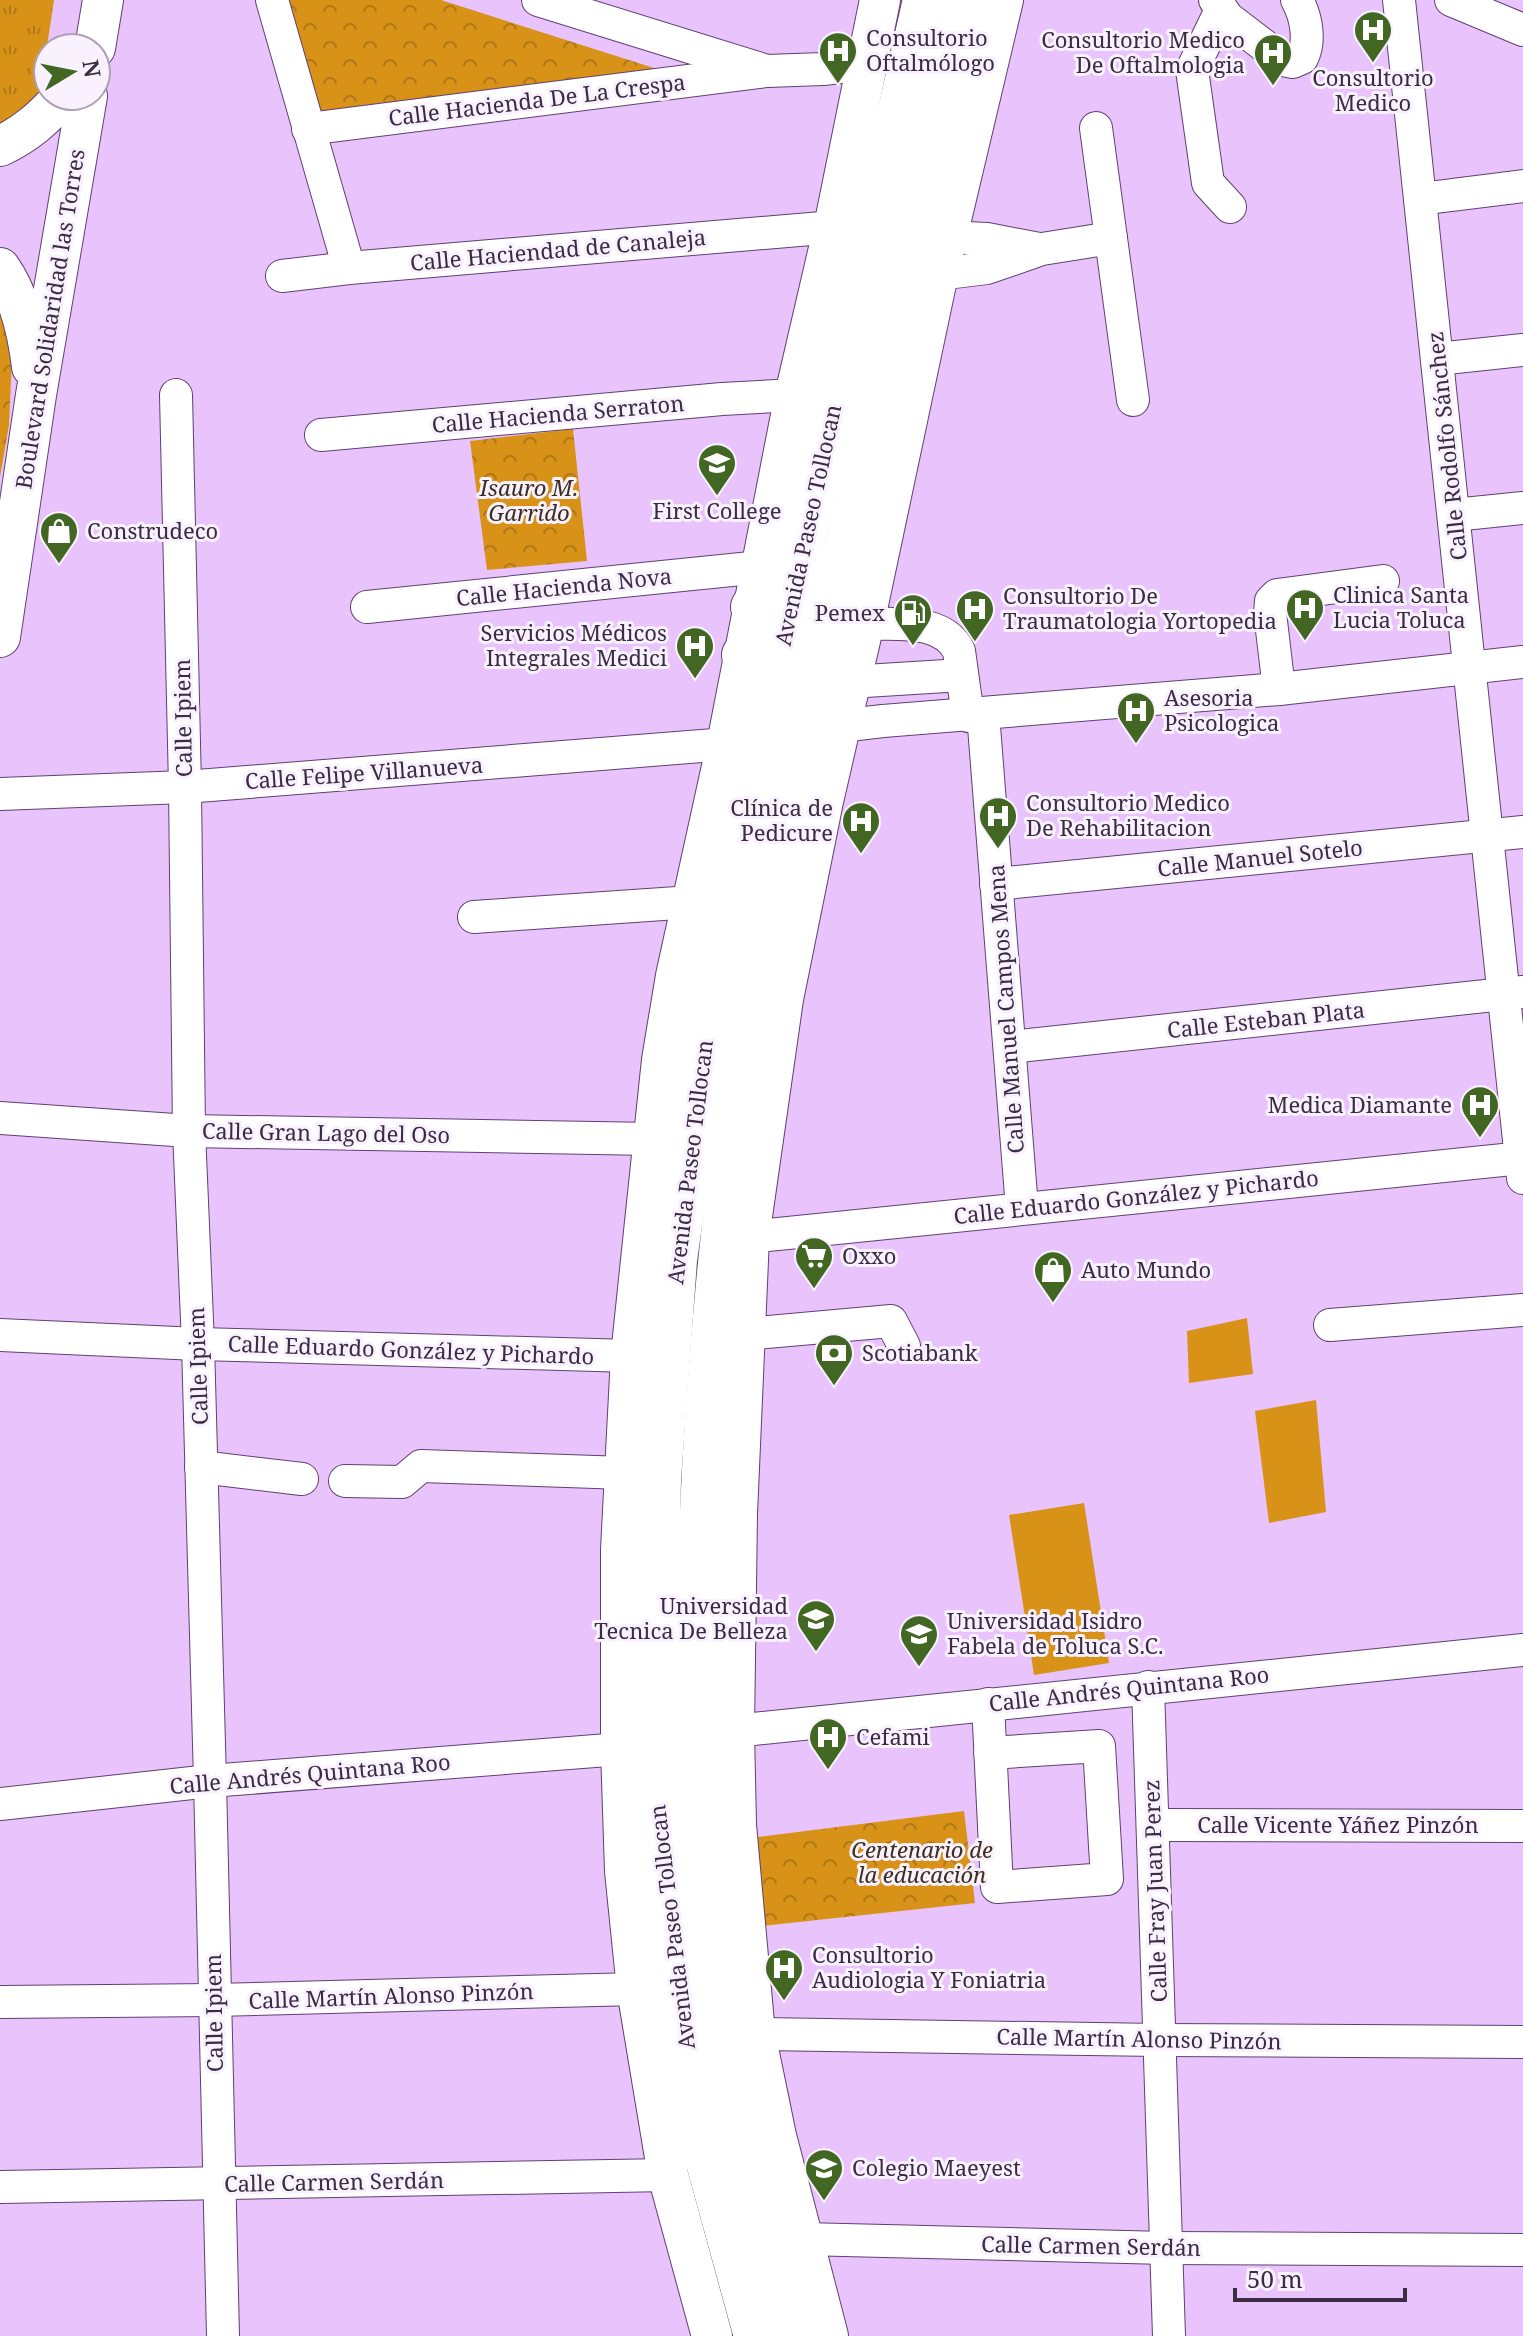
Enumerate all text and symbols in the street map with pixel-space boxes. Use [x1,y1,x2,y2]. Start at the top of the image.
hospital icon: Consultorio Medico [1352,9,1394,64]
place label: Consultorio Oftalmólogo [866,22,995,77]
place label: Consultorio Medico De Oftalmologia [1041,24,1245,79]
hospital icon: Consultorio Oftalmólogo [817,30,859,85]
north arrow [32,32,112,112]
hospital icon: Consultorio Medico De Oftalmologia [1252,32,1294,87]
text: N [76,57,109,79]
place label: Consultorio Medico [1312,62,1434,117]
street label: Calle Hacienda De La Crespa [387,66,687,132]
street label: Boulevard Solidaridad las Torres [7,147,91,491]
street label: Calle Haciendad de Canaleja [409,221,707,277]
street label: Calle Rodolfo Sánchez [1419,330,1473,562]
street label: Calle Hacienda Serraton [430,387,685,439]
street label: Avenida Paseo Tollocan [767,401,847,648]
school or university icon: First College [696,442,738,497]
park label: Isauro M. Garrido [479,472,578,527]
place label: First College [653,495,782,525]
shop icon: Construdeco [38,510,80,565]
place label: Construdeco [87,515,218,545]
street label: Calle Hacienda Nova [454,560,673,612]
place label: Clinica Santa Lucia Toluca [1333,579,1469,634]
place label: Consultorio De Traumatologia Yortopedia [1003,580,1277,635]
hospital icon: Clinica Santa Lucia Toluca [1284,587,1326,642]
hospital icon: Consultorio De Traumatologia Yortopedia [954,588,996,643]
fuel station icon: Pemex [892,592,934,647]
place label: Pemex [815,597,885,627]
place label: Servicios Médicos Integrales Medici [481,617,667,672]
hospital icon: Servicios Médicos Integrales Medici [674,625,716,680]
street label: Calle Ipiem [166,658,198,777]
place label: Asesoria Psicologica [1164,682,1279,737]
hospital icon: Asesoria Psicologica [1115,690,1157,745]
street label: Calle Felipe Villanueva [244,749,484,795]
place label: Consultorio Medico De Rehabilitacion [1026,787,1230,842]
place label: Clínica de Pedicure [730,792,833,847]
hospital icon: Consultorio Medico De Rehabilitacion [977,795,1019,850]
hospital icon: Clínica de Pedicure [840,800,882,855]
street label: Calle Manuel Sotelo [1156,831,1364,883]
street label: Calle Manuel Campos Mena [980,863,1030,1155]
street label: Calle Esteban Plata [1166,994,1366,1044]
street label: Avenida Paseo Tollocan [659,1038,719,1286]
hospital icon: Medica Diamante [1459,1084,1501,1139]
place label: Medica Diamante [1268,1089,1452,1119]
street label: Calle Gran Lago del Oso [202,1115,450,1149]
street label: Calle Eduardo González y Pichardo [952,1162,1320,1230]
supermarket icon: Oxxo [793,1235,835,1290]
place label: Oxxo [842,1240,896,1270]
shop icon: Auto Mundo [1032,1249,1074,1304]
place label: Auto Mundo [1081,1254,1211,1284]
street label: Calle Ipiem [180,1306,214,1426]
street label: Calle Eduardo González y Pichardo [227,1328,595,1370]
bank icon: Scotiabank [813,1332,855,1387]
place label: Scotiabank [862,1337,978,1367]
place label: Universidad Tecnica De Belleza [594,1590,788,1645]
school or university icon: Universidad Tecnica De Belleza [795,1598,837,1653]
place label: Universidad Isidro Fabela de Toluca S.C. [947,1605,1164,1660]
school or university icon: Universidad Isidro Fabela de Toluca S.C. [898,1613,940,1668]
street label: Calle Andrés Quintana Roo [987,1658,1271,1718]
hospital icon: Cefami [807,1716,849,1771]
place label: Cefami [856,1721,930,1751]
street label: Calle Andrés Quintana Roo [168,1746,452,1800]
street label: Calle Fray Juan Perez [1135,1779,1173,2003]
street label: Avenida Paseo Tollocan [641,1803,701,2051]
street label: Calle Vicente Yáñez Pinzón [1197,1809,1479,1839]
park label: Centenario de la educación [851,1834,993,1889]
place label: Consultorio Audiologia Y Foniatria [812,1939,1046,1994]
hospital icon: Consultorio Audiologia Y Foniatria [763,1947,805,2002]
street label: Calle Ipiem [197,1953,229,2072]
street label: Calle Martín Alonso Pinzón [248,1975,534,2015]
street label: Calle Martín Alonso Pinzón [996,2021,1282,2055]
school or university icon: Colegio Maeyest [803,2147,845,2202]
place label: Colegio Maeyest [852,2152,1021,2182]
street label: Calle Carmen Serdán [224,2164,444,2198]
street label: Calle Carmen Serdán [981,2228,1201,2262]
scale bar [1235,2252,1405,2302]
text: 50 m [1247,2262,1303,2295]

